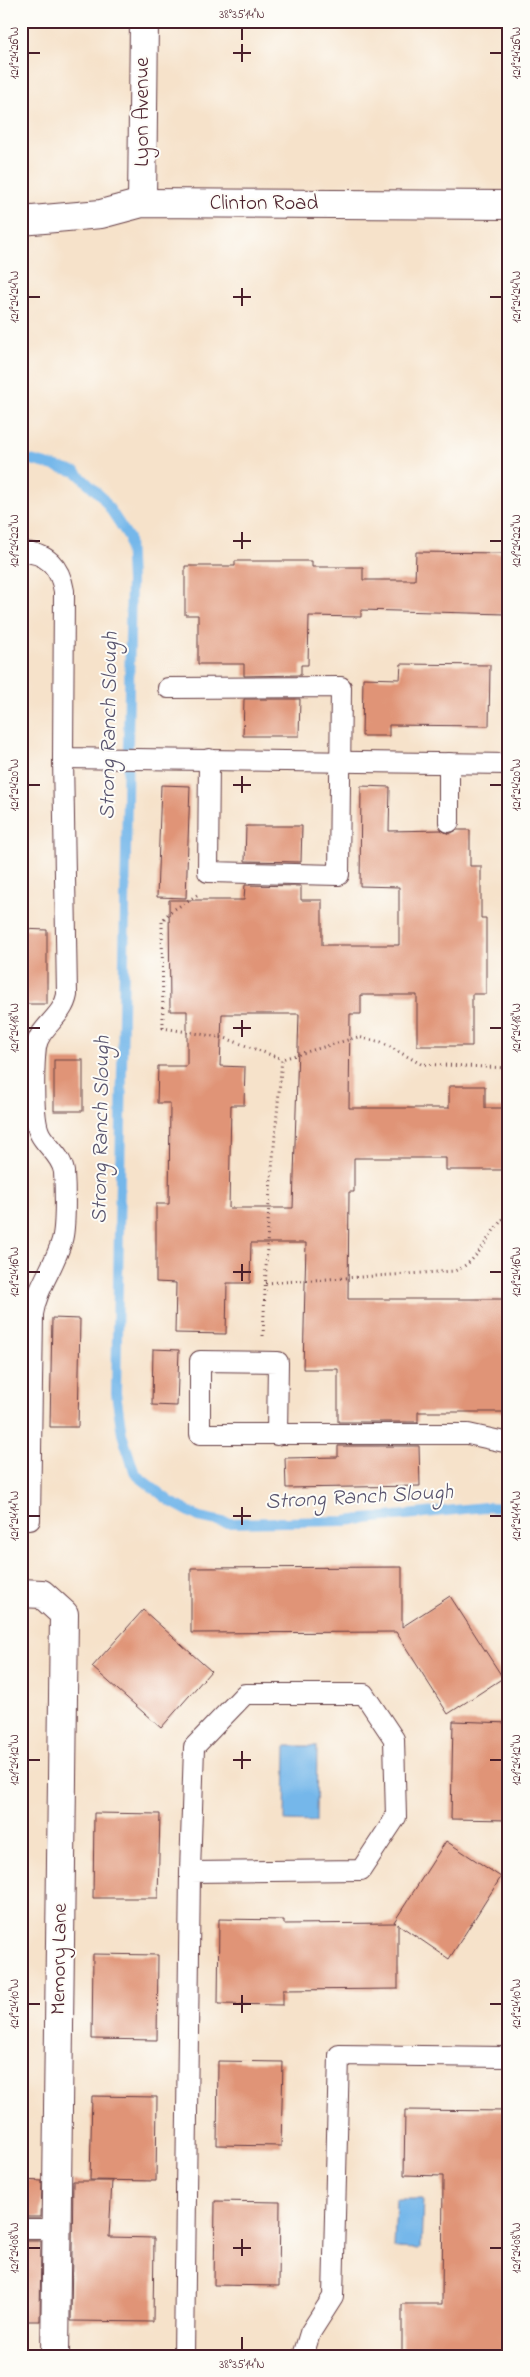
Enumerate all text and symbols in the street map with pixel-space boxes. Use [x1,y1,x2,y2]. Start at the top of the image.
text: 38°35'14"N [219,6,265,24]
text: 121°24'26"W [6,27,24,79]
text: 121°24'26"W [508,27,526,79]
street label: Lyon Avenue [128,57,160,167]
street label: Clinton Road [210,189,318,219]
text: 121°24'24"W [6,271,24,323]
text: 121°24'24"W [508,271,526,323]
text: 121°24'22"W [6,514,24,568]
text: 121°24'22"W [508,514,526,568]
water label: Strong Ranch Slough [92,631,128,820]
text: 121°24'20"W [6,759,24,811]
text: 121°24'20"W [508,759,526,811]
text: 121°24'18"W [6,1003,24,1053]
text: 121°24'18"W [508,1003,526,1053]
water label: Strong Ranch Slough [84,1035,120,1224]
text: 121°24'16"W [6,1247,24,1297]
text: 121°24'16"W [508,1247,526,1297]
water label: Strong Ranch Slough [264,1477,454,1519]
text: 121°24'14"W [6,1491,24,1541]
text: 121°24'14"W [508,1491,526,1541]
text: 121°24'12"W [6,1735,24,1785]
text: 121°24'12"W [508,1735,526,1785]
street label: Memory Lane [44,1902,78,2015]
text: 121°24'10"W [6,1979,24,2029]
text: 121°24'10"W [508,1979,526,2029]
text: 121°24'08"W [6,2223,24,2273]
text: 121°24'08"W [508,2223,526,2273]
text: 38°35'14"N [219,2356,265,2374]

